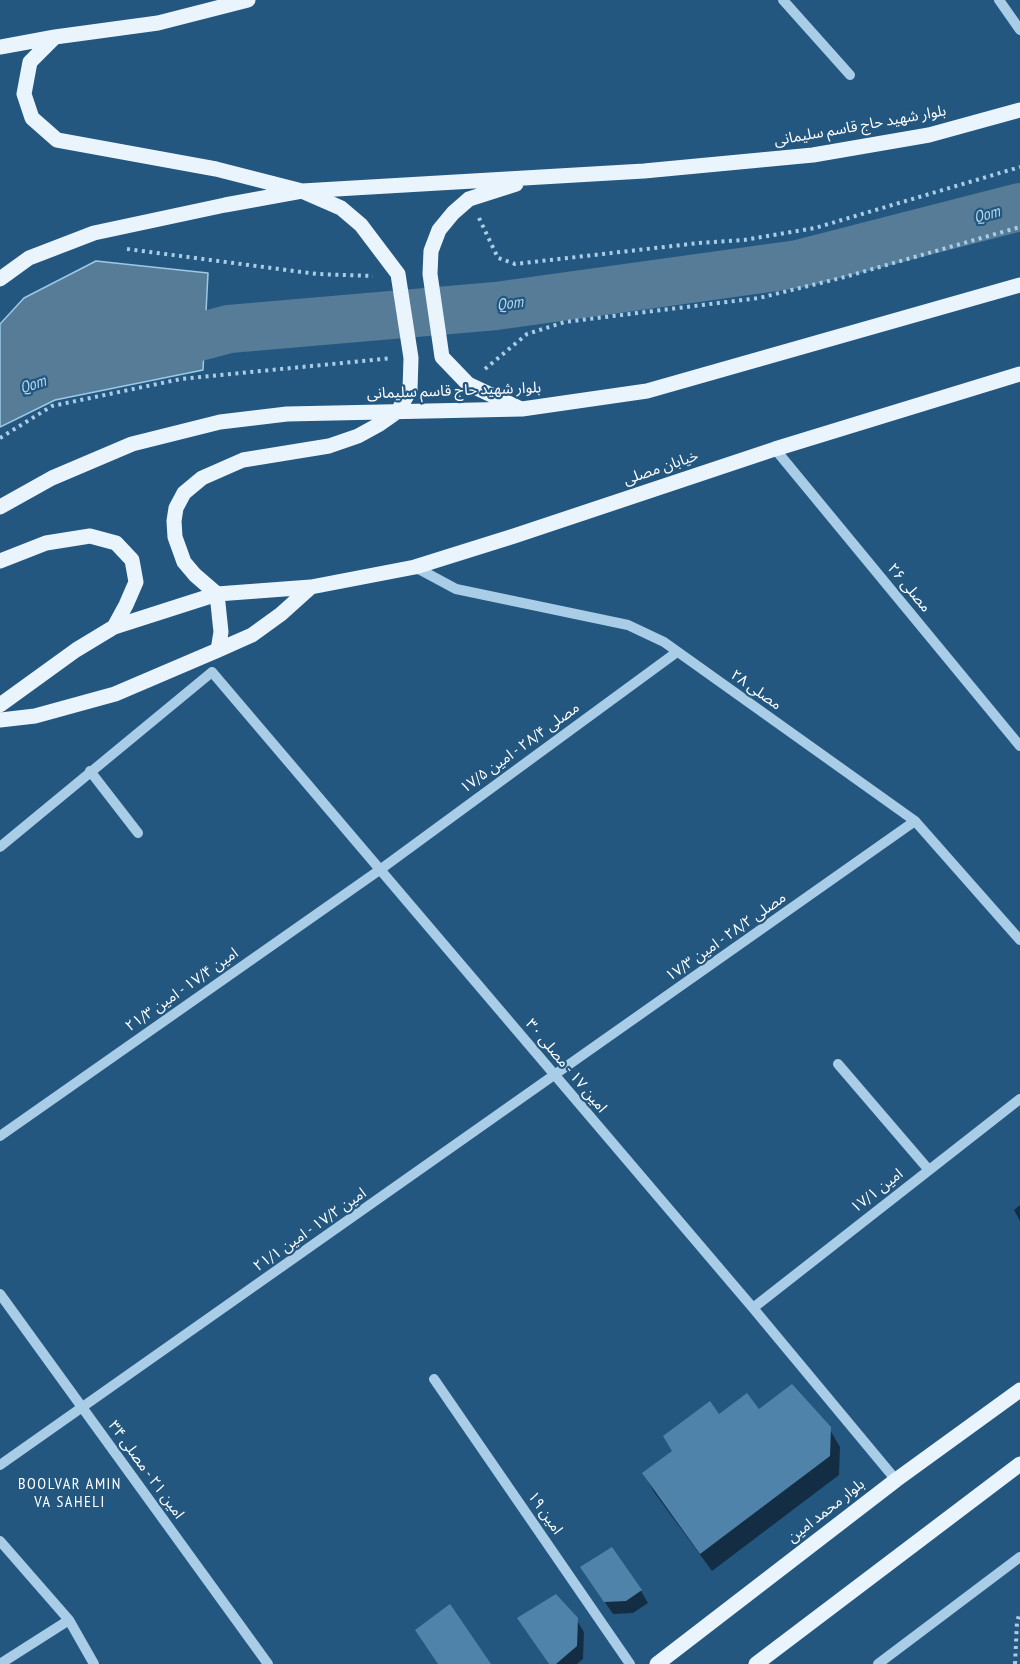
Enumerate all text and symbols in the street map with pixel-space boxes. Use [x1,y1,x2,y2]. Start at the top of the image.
street label: بلوار شهید حاج قاسم سلیمانی [773,102,947,150]
water label: Qom [972,202,1002,228]
water label: Qom [496,293,524,315]
water label: Qom [18,372,48,398]
street label: بلوار شهید حاج قاسم سلیمانی [367,379,541,403]
street label: خیابان مصلی [621,447,701,489]
street label: مصلی ۲۶ [883,560,935,616]
street label: مصلی ۲۸ [727,666,785,714]
street label: مصلی ۲۸/۴ - امین ۱۷/۵ [457,699,583,797]
street label: مصلی ۲۸/۲ - امین ۱۷/۳ [662,889,790,985]
street label: امین ۱۷/۴ - امین ۲۱/۳ [122,944,242,1036]
street label: امین ۱۷ - مصلی ۳۰ [521,1015,611,1117]
street label: امین ۱۷/۱ [847,1165,907,1217]
street label: امین ۱۷/۲ - امین ۲۱/۱ [250,1184,370,1276]
street label: امین ۲۱ - مصلی ۳۴ [104,1417,188,1523]
district label: BOOLVAR AMIN VA SAHELI [18,1474,122,1512]
street label: بلوار محمد امین [784,1475,868,1547]
street label: امین ۱۹ [524,1488,566,1538]

